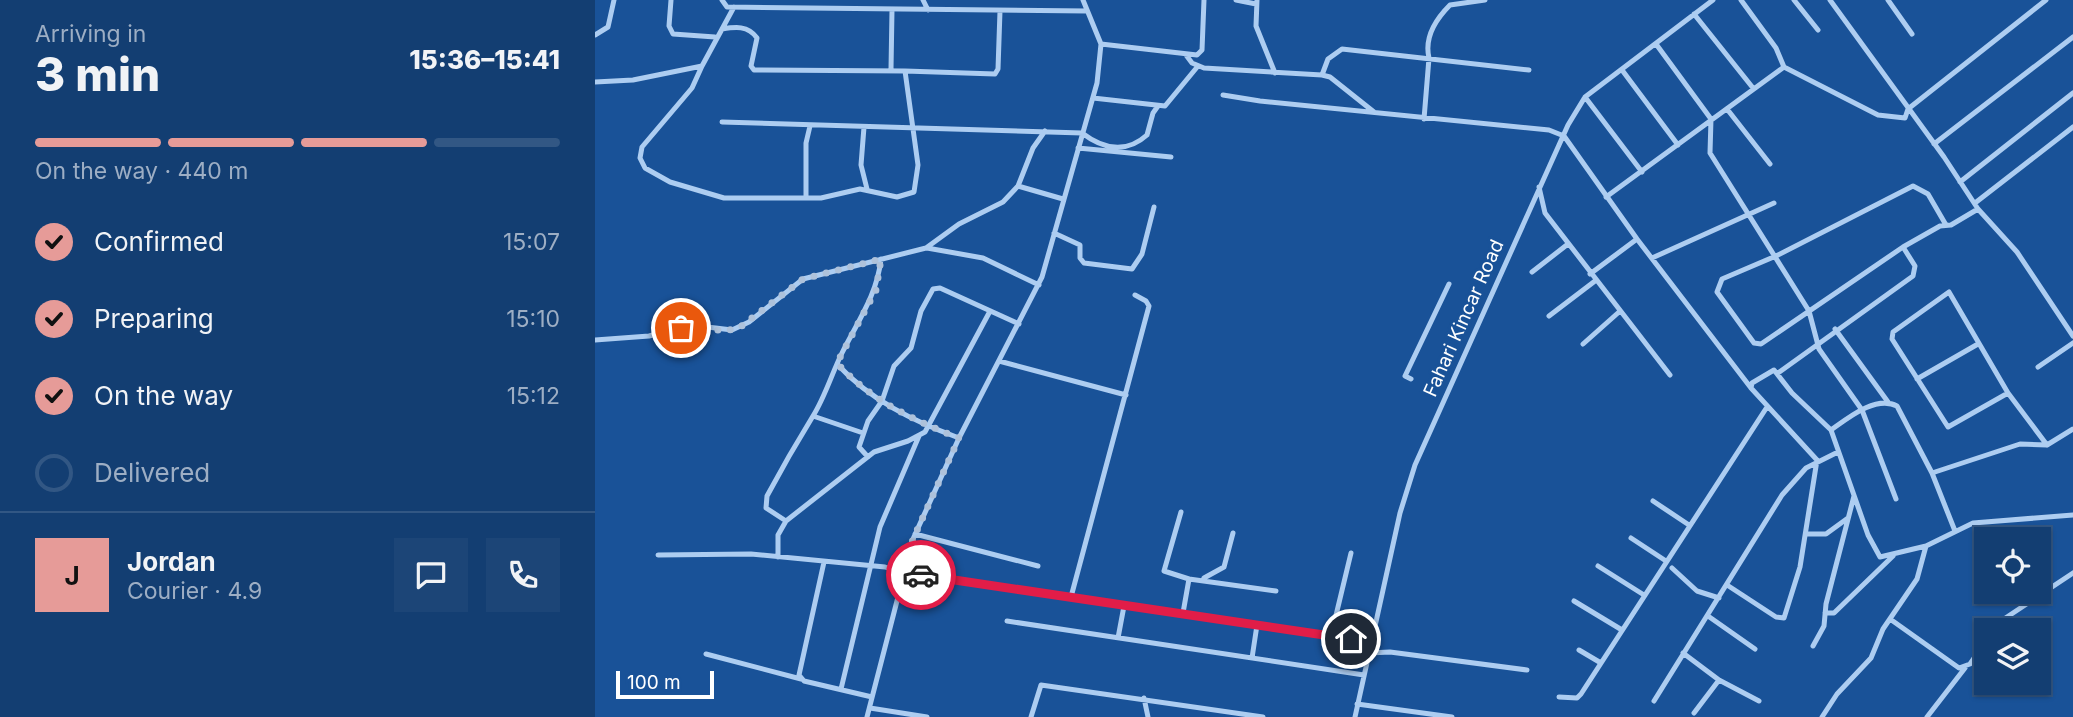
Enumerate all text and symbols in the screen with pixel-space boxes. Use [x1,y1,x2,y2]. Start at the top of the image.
text: Arriving in [35,20,146,48]
text: 15:36–15:41 [409,44,560,75]
text: 3 min [35,46,160,102]
text: On the way · 440 m [35,157,248,185]
icon: check [35,223,73,261]
text: Confirmed [94,226,224,257]
text: 15:07 [503,228,560,256]
street label: Fahari Kincar Road [1418,236,1508,400]
pin [651,298,711,358]
icon: check [35,300,73,338]
text: Preparing [94,303,214,334]
text: 15:10 [506,305,560,333]
icon: bag [662,309,700,347]
icon: check [35,377,73,415]
text: On the way [94,380,233,411]
text: 15:12 [507,382,560,410]
text: Delivered [94,457,210,488]
map controls [1974,527,2051,695]
button: locate [1974,527,2051,604]
button: chat [394,538,468,612]
button: phone [486,538,560,612]
courier [886,540,956,610]
text: Jordan [127,546,216,577]
icon: car [902,556,940,594]
text: J [64,560,80,591]
text: Courier · 4.9 [127,577,262,605]
pin [1321,609,1381,669]
button: layers [1974,618,2051,695]
icon: home [1332,620,1370,658]
scale bar [616,668,714,700]
text: 100 m [627,671,681,694]

